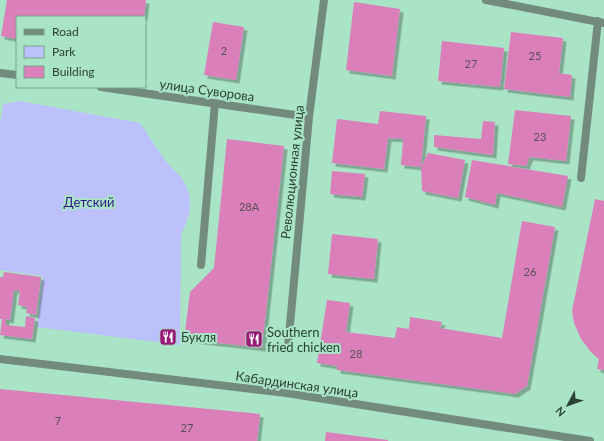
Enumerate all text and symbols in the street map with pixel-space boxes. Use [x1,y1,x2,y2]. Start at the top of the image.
legend [16,16,146,88]
text: Road [52,24,79,39]
text: Park [52,44,76,59]
house number: 2 [221,44,227,57]
house number: 25 [529,49,541,62]
house number: 27 [465,57,477,70]
text: Building [52,64,95,79]
street label: улица Суворова [159,75,255,105]
street label: Революционная улица [277,104,307,240]
house number: 23 [534,130,546,143]
park label: Детский [64,194,114,210]
house number: 28А [239,200,260,213]
house number: 26 [524,265,536,278]
place label: Southern fried chicken [267,324,340,355]
restaurant icon: Букля [158,327,178,347]
place label: Букля [181,329,216,345]
restaurant icon: Southern fried chicken [244,329,264,349]
house number: 28 [350,347,362,360]
street label: Кабардинская улица [235,367,359,401]
north arrow [548,385,588,425]
text: N [552,404,568,419]
house number: 7 [55,414,61,427]
house number: 27 [181,421,193,434]

